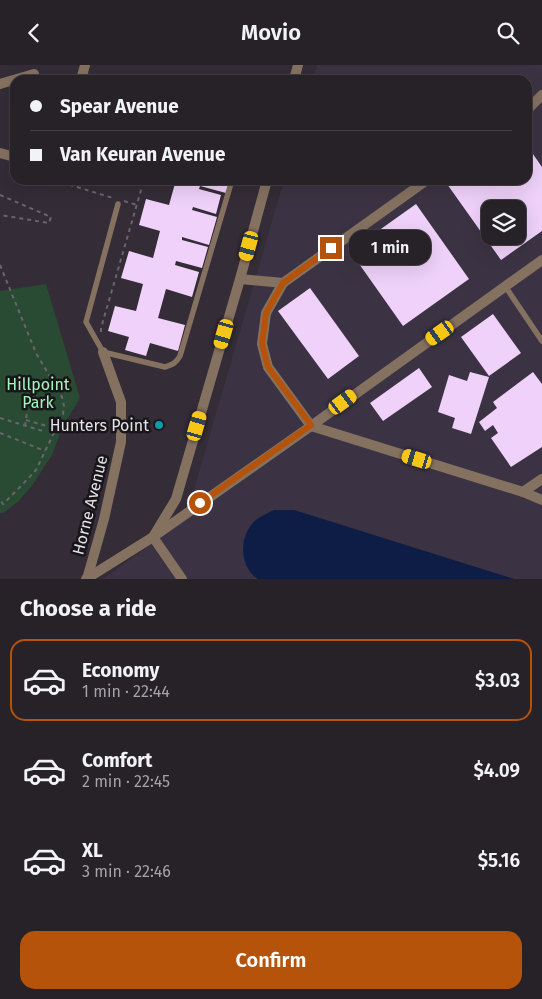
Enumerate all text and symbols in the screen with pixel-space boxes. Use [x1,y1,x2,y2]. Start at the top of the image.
icon: back [20,19,48,47]
text: Movio [241,19,301,46]
icon: search [494,19,522,47]
text: Spear Avenue [60,95,179,118]
text: Van Keuran Avenue [60,143,225,166]
map controls [481,200,526,245]
button: layers [481,200,526,245]
car [237,230,260,262]
callout: 1 min [348,231,431,265]
route end [320,237,342,259]
text: 1 min [371,238,409,257]
car [212,318,235,350]
car [423,318,456,348]
park label: Hillpoint Park [6,375,70,412]
car [326,387,359,417]
car [185,410,208,442]
place label: Hunters Point [50,416,149,435]
marker: Hunters Point [153,419,165,431]
car [400,447,433,471]
street label: Horne Avenue [68,453,112,557]
route start [189,492,211,514]
text: Choose a ride [20,595,156,622]
icon: car [22,658,67,703]
text: Economy [82,659,159,682]
text: $3.03 [475,669,520,692]
text: 1 min · 22:44 [82,682,170,701]
icon: car [22,748,67,793]
text: Comfort [82,749,152,772]
text: $4.09 [473,759,520,782]
text: 2 min · 22:45 [82,772,170,791]
icon: car [22,838,67,883]
text: XL [82,839,103,862]
text: $5.16 [478,849,520,872]
text: 3 min · 22:46 [82,862,171,881]
button: Confirm [20,931,522,989]

